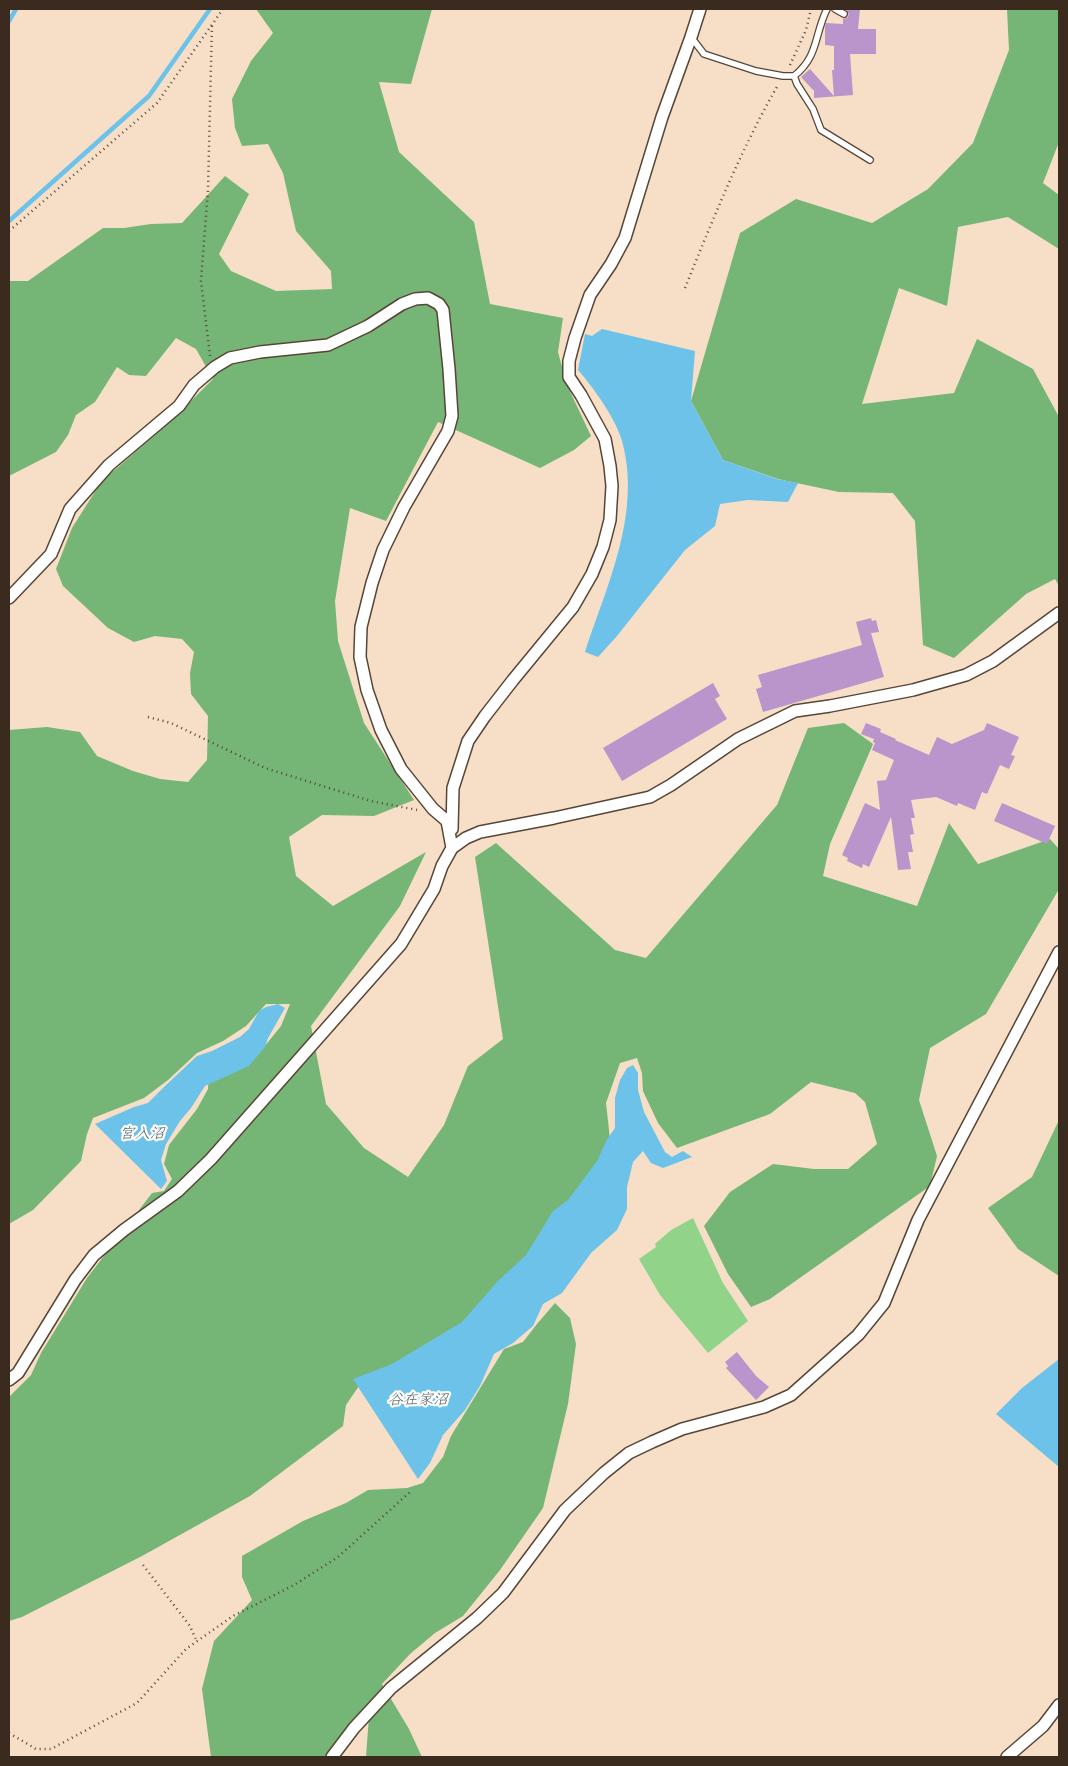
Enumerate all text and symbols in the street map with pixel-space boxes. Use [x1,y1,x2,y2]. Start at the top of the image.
water label: 宮入沼 [120,1124,164,1142]
water label: 谷在家沼 [388,1390,448,1408]

